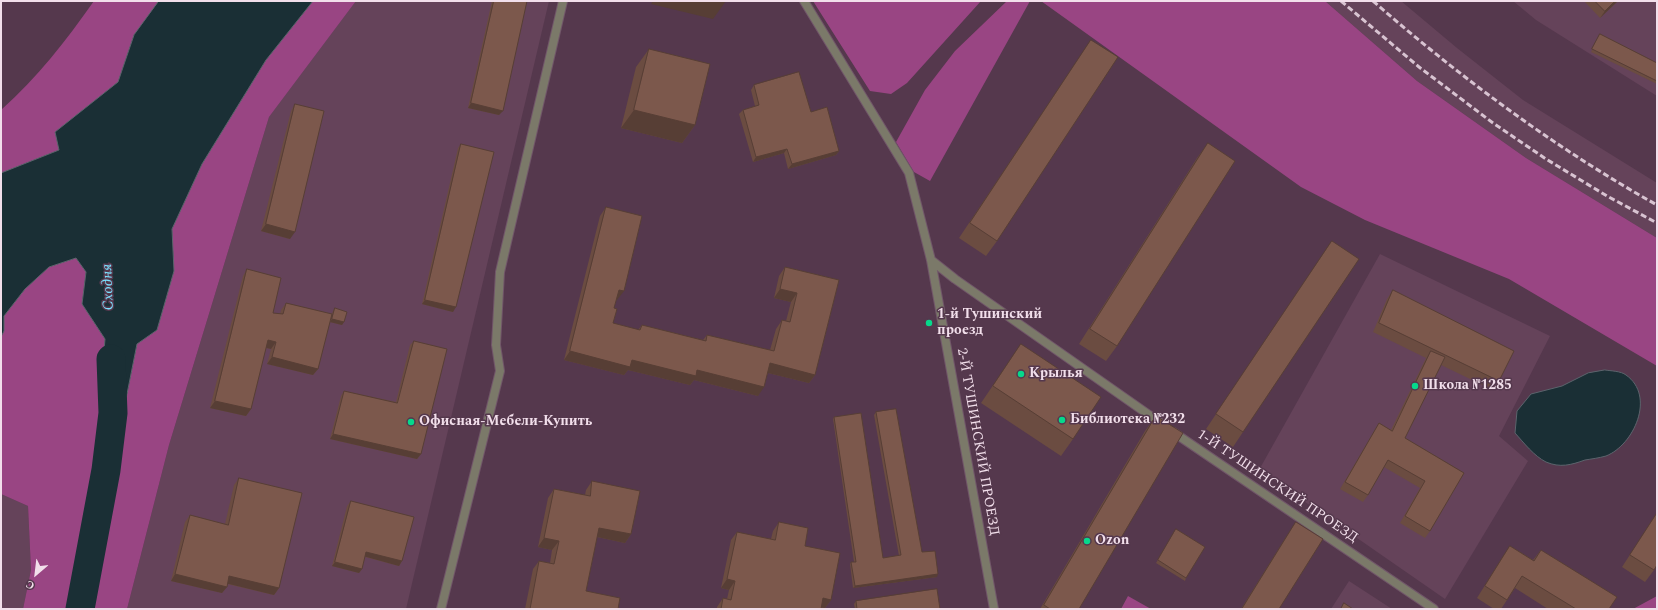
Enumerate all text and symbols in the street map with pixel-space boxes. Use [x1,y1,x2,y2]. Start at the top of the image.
water label: Сходня [99,263,119,311]
place label: 1-й Тушинский проезд [937,307,1042,340]
marker: 1-й Тушинский проезд [924,318,934,328]
street label: 2-Й ТУШИНСКИЙ ПРОЕЗД [952,347,1002,537]
place label: Крылья [1029,366,1083,382]
marker: Крылья [1016,369,1026,379]
place label: Школа №1285 [1423,378,1512,394]
marker: Школа №1285 [1410,381,1420,391]
place label: Библиотека №232 [1070,412,1185,428]
place label: Офисная-Мебели-Купить [419,414,592,430]
marker: Библиотека №232 [1057,415,1067,425]
marker: Офисная-Мебели-Купить [406,417,416,427]
street label: 1-Й ТУШИНСКИЙ ПРОЕЗД [1193,427,1361,547]
place label: Ozon [1095,533,1129,549]
marker: Ozon [1082,536,1092,546]
north arrow [16,554,56,594]
text: С [23,576,38,594]

